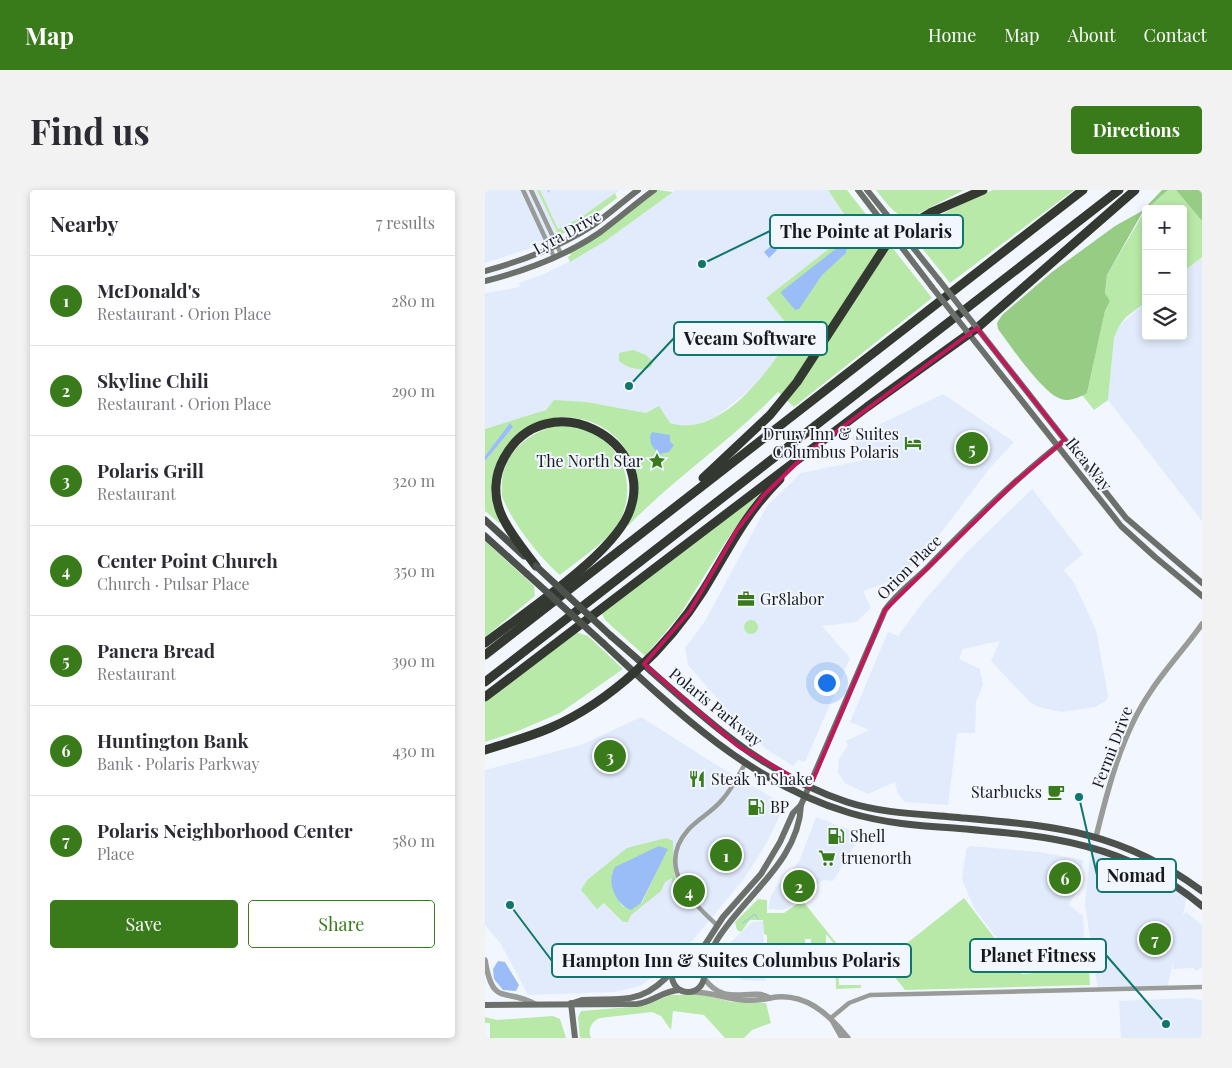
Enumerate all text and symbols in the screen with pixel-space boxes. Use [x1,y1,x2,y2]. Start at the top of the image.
text: Map [25,19,74,51]
text: Home [928,23,976,47]
text: Map [1004,23,1039,47]
text: About [1067,23,1116,47]
text: Contact [1144,23,1207,47]
button: Directions [1071,106,1202,154]
text: Find us [30,107,150,154]
street label: Lyra Drive [529,204,604,259]
map controls [1142,205,1187,340]
button: + [1142,205,1187,250]
text: Nearby [50,209,119,237]
text: 7 results [376,212,435,233]
callout: The Pointe at Polaris [770,215,963,248]
text: The Pointe at Polaris [780,219,952,243]
button: − [1142,250,1187,295]
text: McDonald's [97,277,200,303]
text: 1 [63,290,69,311]
text: 280 m [391,290,435,311]
button: layers [1142,295,1187,340]
text: Restaurant · Orion Place [97,303,271,324]
callout: Veeam Software [674,322,827,355]
text: Veeam Software [683,326,816,350]
text: Skyline Chili [97,367,209,393]
text: 2 [62,380,70,401]
text: 290 m [391,380,435,401]
text: Restaurant · Orion Place [97,393,271,414]
place label: Drury Inn & Suites Columbus Polaris [763,423,899,462]
pin: 5 [956,429,988,467]
hotel icon: Drury Inn & Suites Columbus Polaris [903,433,923,453]
street label: Ikea Way [1061,433,1117,495]
place label: The North Star [536,450,643,471]
place icon: The North Star [647,451,667,471]
text: Polaris Grill [97,457,204,483]
text: 3 [62,470,70,491]
text: 320 m [392,470,435,491]
text: Restaurant [97,483,176,504]
street label: Orion Place [872,530,946,604]
text: Center Point Church [97,547,278,573]
text: 4 [62,560,70,581]
text: 350 m [393,560,435,581]
text: Church · Pulsar Place [97,573,250,594]
place label: Gr8labor [760,588,824,609]
office icon: Gr8labor [736,589,756,609]
text: Panera Bread [97,637,215,663]
text: 5 [62,650,70,671]
text: 390 m [392,650,435,671]
street label: Polaris Parkway [665,662,767,751]
text: Restaurant [97,663,176,684]
your location [814,670,840,696]
street label: Fermi Drive [1086,703,1137,791]
text: Huntington Bank [97,727,249,753]
pin: 3 [594,737,626,775]
text: 6 [62,740,70,761]
text: 430 m [392,740,435,761]
text: Bank · Polaris Parkway [97,753,260,774]
place label: Steak 'n Shake [711,768,813,789]
restaurant icon: Steak 'n Shake [687,769,707,789]
place label: Starbucks [971,781,1042,802]
cafe icon: Starbucks [1046,782,1066,802]
place label: BP [770,796,789,817]
fuel station icon: BP [746,797,766,817]
text: Polaris Neighborhood Center [97,817,353,843]
place label: Shell [850,825,886,846]
fuel station icon: Shell [826,826,846,846]
text: 7 [62,830,70,851]
text: 580 m [392,830,435,851]
pin: 1 [710,836,742,874]
text: Place [97,843,135,864]
place label: truenorth [841,847,912,868]
supermarket icon: truenorth [817,848,837,868]
pin: 6 [1049,859,1081,897]
callout: Nomad [1097,859,1176,892]
text: Nomad [1106,863,1166,887]
pin: 2 [783,867,815,905]
pin: 4 [673,872,705,910]
button: Save [50,900,238,948]
button: Share [248,900,435,948]
pin: 7 [1139,920,1171,958]
callout: Planet Fitness [970,939,1106,972]
text: Planet Fitness [980,943,1096,967]
callout: Hampton Inn & Suites Columbus Polaris [552,944,911,977]
text: Hampton Inn & Suites Columbus Polaris [562,948,900,972]

